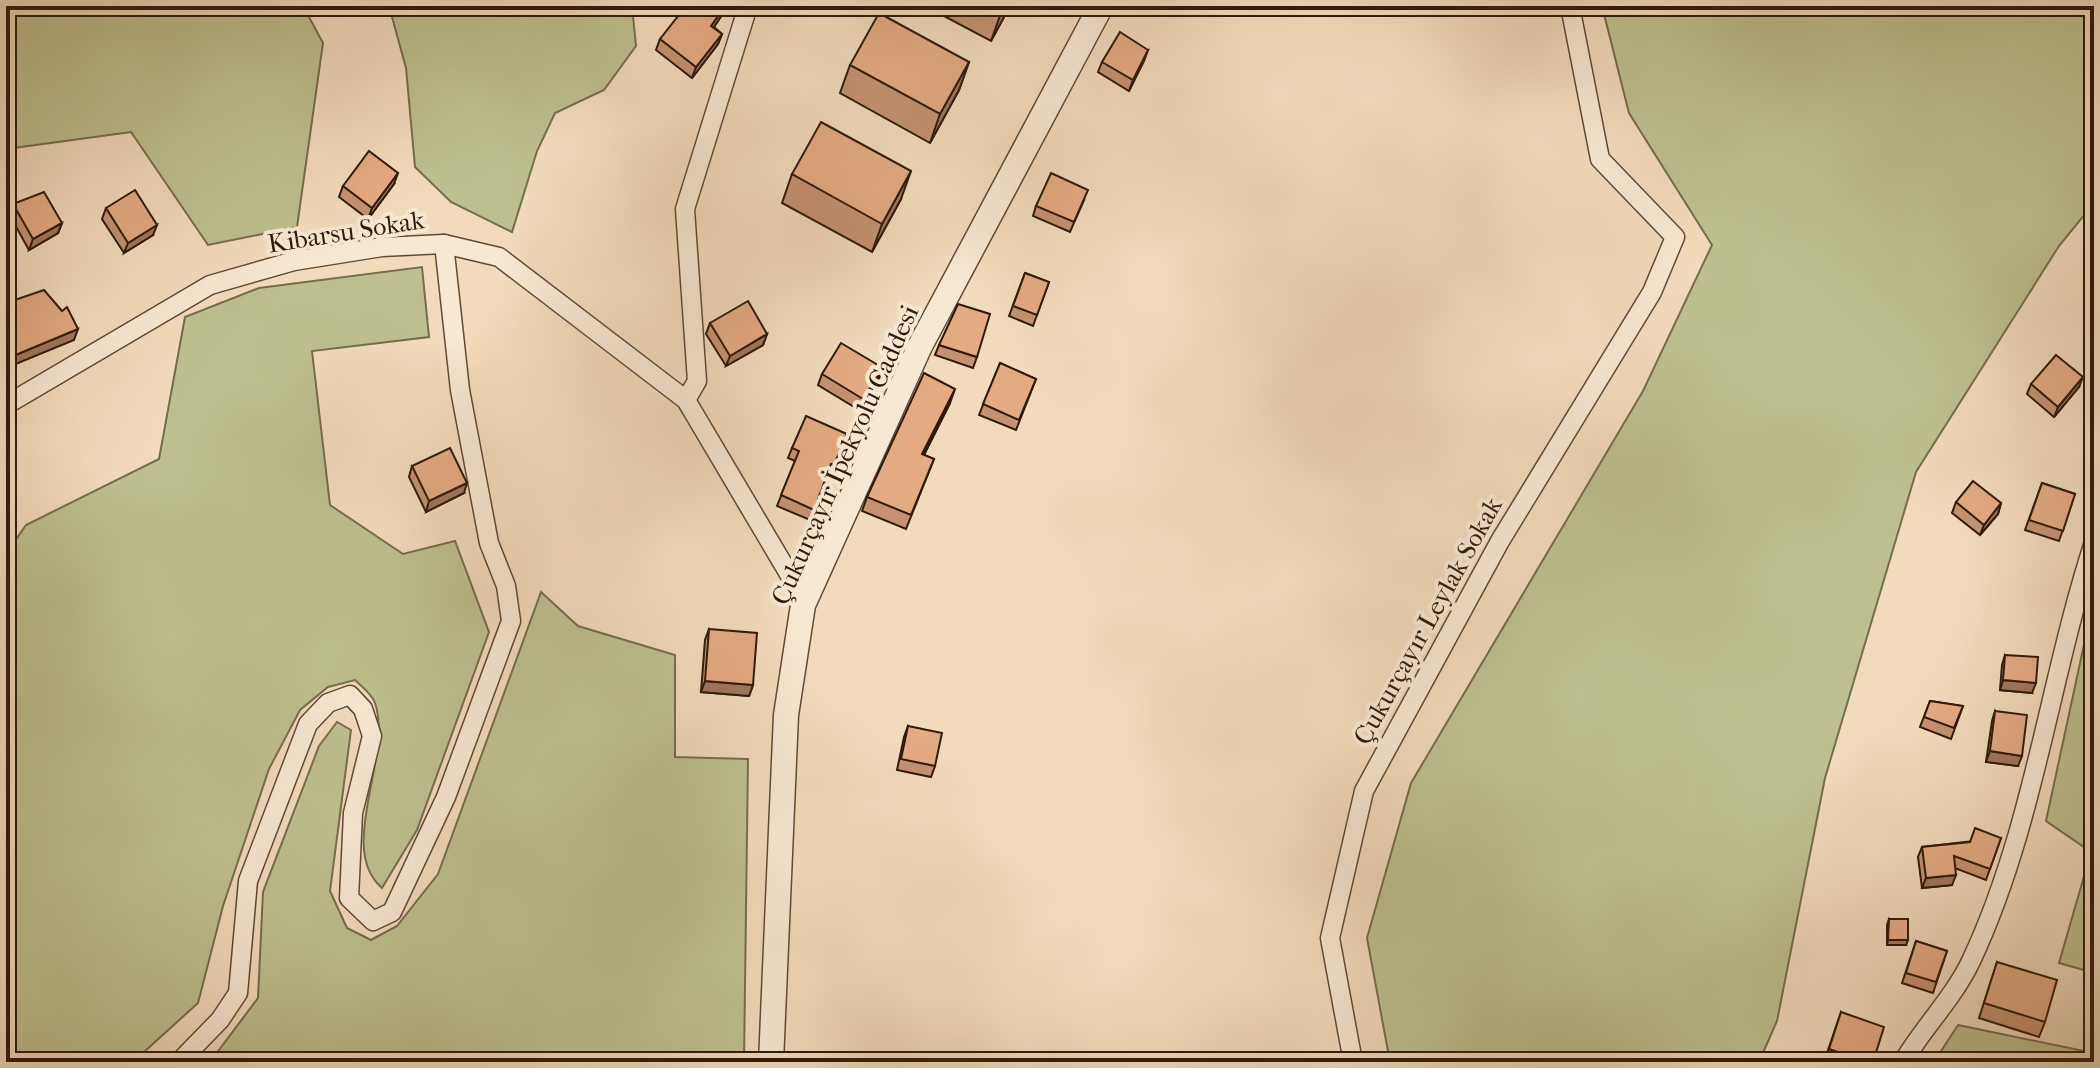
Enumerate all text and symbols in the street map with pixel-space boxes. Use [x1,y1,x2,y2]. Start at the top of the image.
street label: Kibarsu Sokak [265,204,427,260]
street label: Çukurçayır İpekyolu Caddesi [764,300,925,610]
street label: Çukurçayır Leylak Sokak [1347,491,1509,750]

